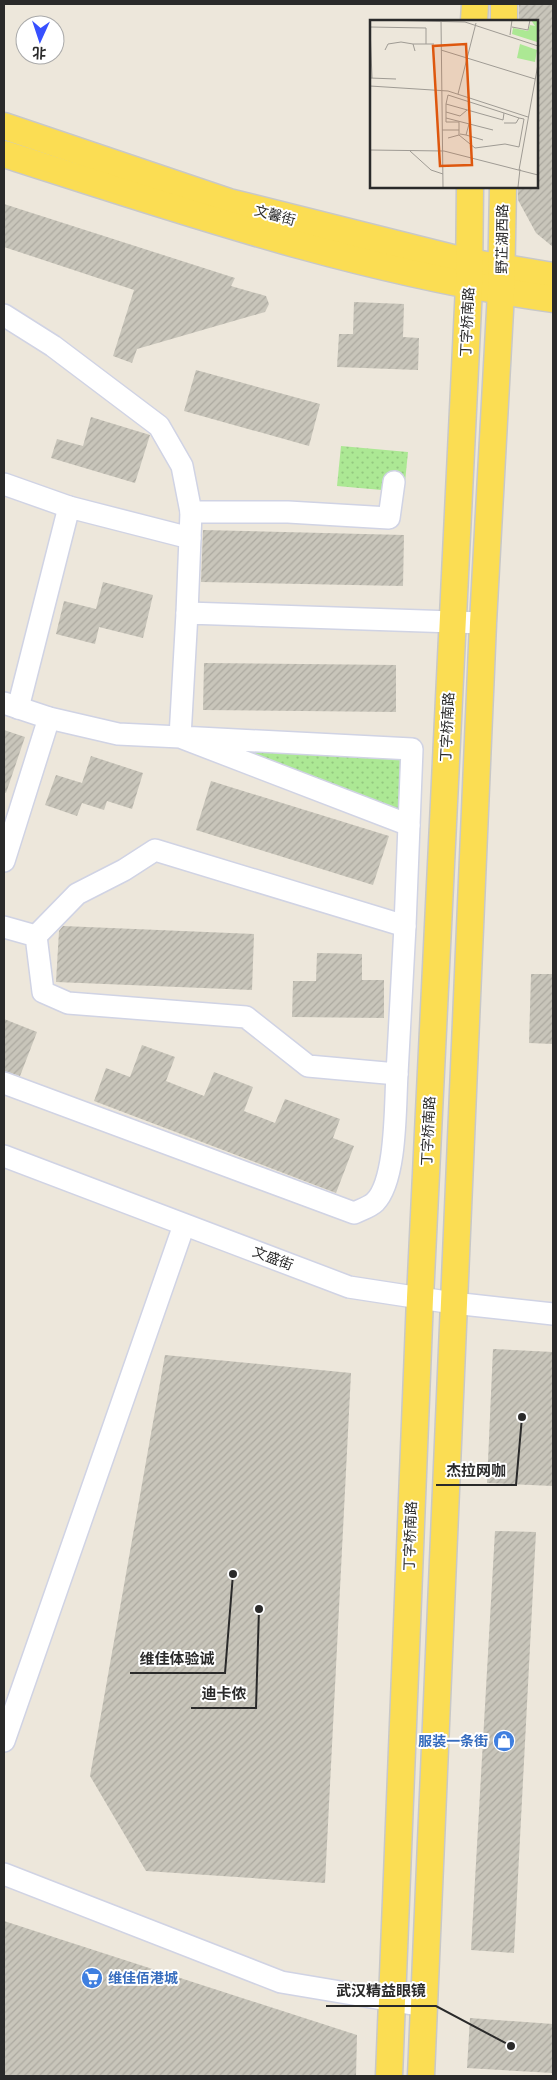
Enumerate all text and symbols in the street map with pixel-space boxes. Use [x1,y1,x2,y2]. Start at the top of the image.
north arrow [15,15,65,65]
inset map [370,20,537,188]
text: 北 [32,45,47,61]
street label: 文馨街 [253,202,297,228]
street label: 野芷湖西路 [493,204,511,274]
street label: 丁字桥南路 [457,287,477,357]
street label: 丁字桥南路 [437,692,457,762]
street label: 丁字桥南路 [418,1096,438,1166]
street label: 文盛街 [251,1243,295,1273]
callout: 杰拉网咖 [436,1455,516,1485]
text: 杰拉网咖 [446,1462,506,1480]
street label: 丁字桥南路 [401,1501,419,1571]
callout: 维佳体验诚 [130,1643,225,1673]
text: 维佳体验诚 [139,1650,215,1668]
callout: 迪卡侬 [191,1678,256,1708]
text: 迪卡侬 [201,1685,247,1703]
shop icon: 服装一条街 [492,1729,516,1753]
place label: 服装一条街 [418,1733,488,1749]
supermarket icon: 维佳佰港城 [80,1966,104,1990]
place label: 维佳佰港城 [108,1970,178,1986]
callout: 武汉精益眼镜 [326,1976,436,2006]
text: 武汉精益眼镜 [336,1982,426,2000]

